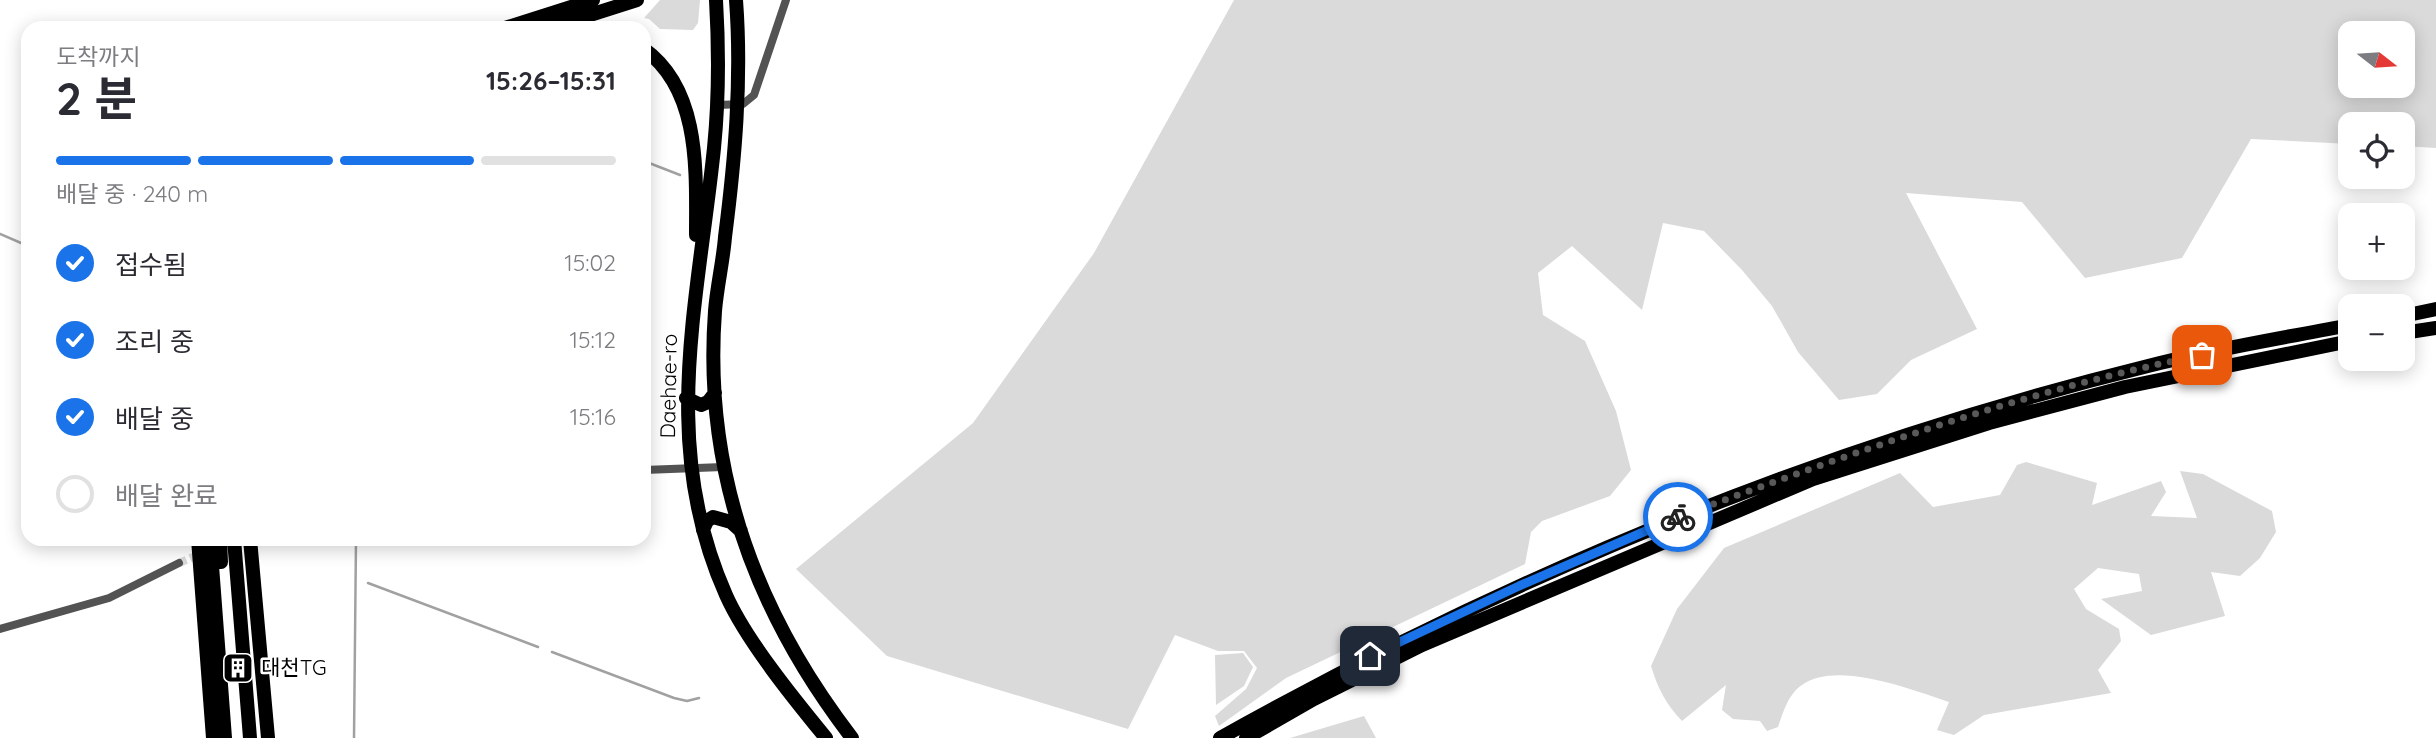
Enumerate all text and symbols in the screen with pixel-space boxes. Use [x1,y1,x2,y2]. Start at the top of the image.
north arrow [2338,21,2415,98]
map controls [2338,21,2415,371]
text: 도착까지 [56,42,141,71]
text: 15:26–15:31 [486,64,616,97]
text: 2 분 [56,69,137,127]
button: locate [2338,112,2415,189]
text: 배달 중 · 240 m [56,179,208,208]
button: + [2338,203,2415,280]
icon: check [56,244,94,282]
text: 접수됨 [115,248,187,281]
text: 15:02 [564,248,616,277]
button: − [2338,294,2415,371]
icon: check [56,321,94,359]
text: 조리 중 [115,325,194,358]
text: 15:12 [569,325,616,354]
pin [2172,325,2232,385]
street label: Daehae-ro [654,333,682,439]
icon: bag [2183,336,2221,374]
icon: check [56,398,94,436]
text: 배달 중 [115,402,194,435]
text: 15:16 [570,402,616,431]
text: 배달 완료 [115,479,218,512]
courier [1643,482,1713,552]
icon: bike [1659,498,1697,536]
pin [1340,626,1400,686]
icon: home [1351,637,1389,675]
building icon: 대천TG [221,651,255,685]
place label: 대천TG [261,654,327,680]

